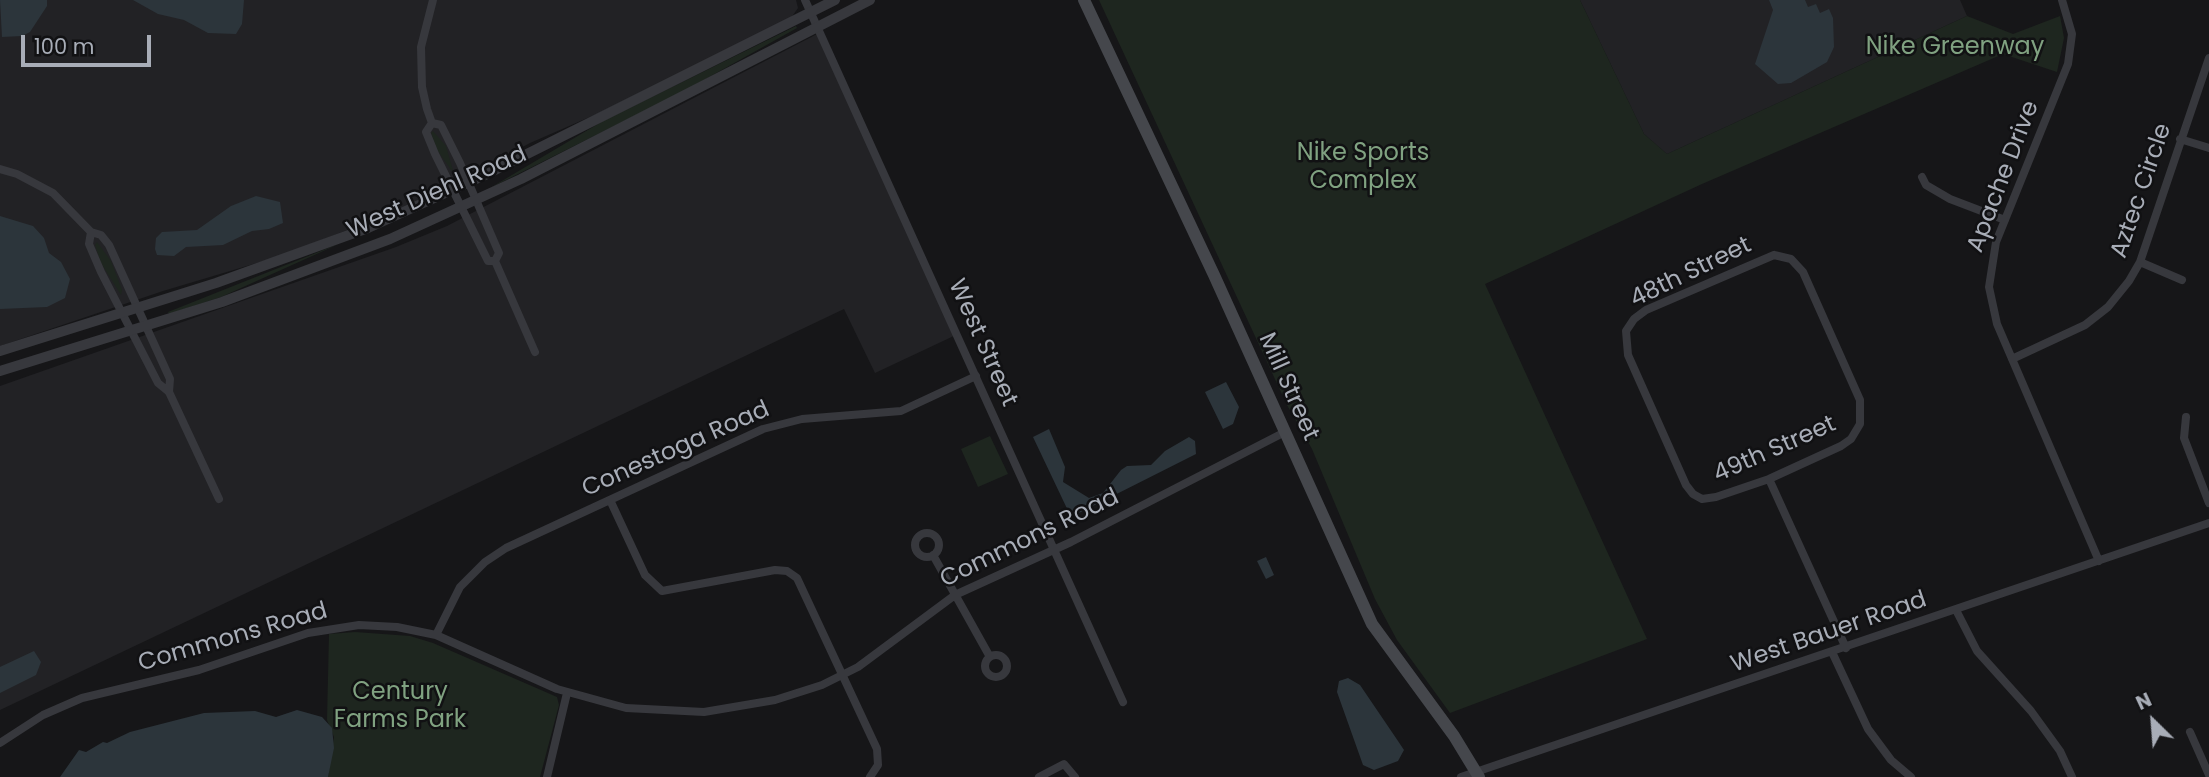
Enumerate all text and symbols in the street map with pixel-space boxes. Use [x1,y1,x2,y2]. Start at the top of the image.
scale bar [24,21,154,65]
text: 100 m [34,32,94,61]
park label: Nike Greenway [1866,34,2044,62]
street label: Apache Drive [1962,97,2046,257]
street label: Aztec Circle [2106,120,2178,262]
street label: West Diehl Road [343,140,531,246]
park label: Nike Sports Complex [1297,140,1429,196]
street label: 48th Street [1626,231,1756,315]
street label: West Street [941,275,1023,411]
street label: Mill Street [1251,329,1325,445]
street label: Conestoga Road [578,396,774,504]
street label: 49th Street [1709,410,1841,490]
street label: Commons Road [936,483,1124,595]
street label: West Bauer Road [1727,586,1931,680]
street label: Commons Road [135,597,331,679]
park label: Century Farms Park [334,679,466,735]
north arrow [2118,686,2188,756]
text: N [2132,686,2156,717]

